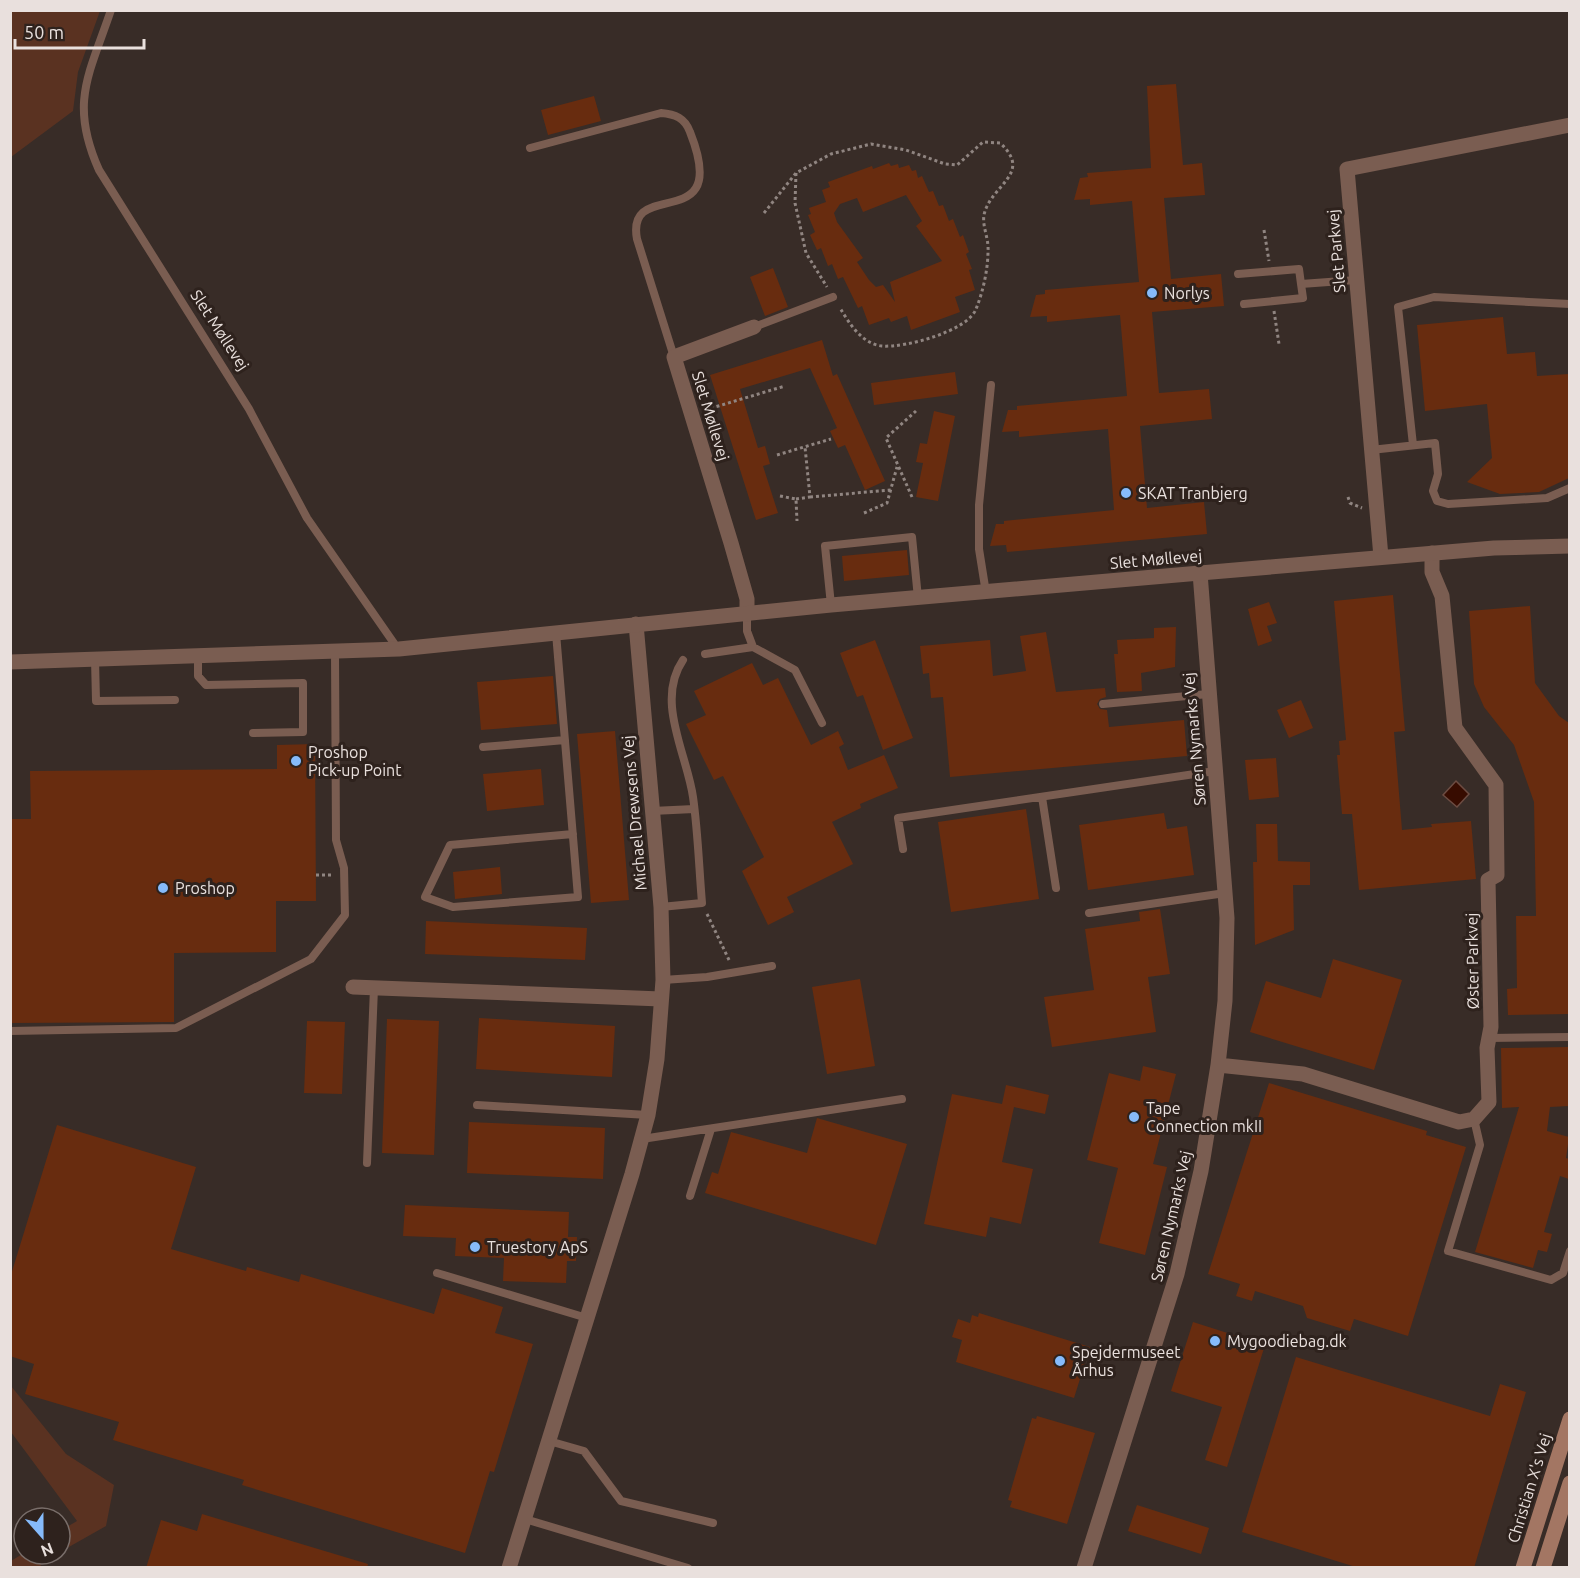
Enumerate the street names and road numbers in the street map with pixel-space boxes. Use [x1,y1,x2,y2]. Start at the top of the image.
street label: Slet Parkvej [1323,209,1349,293]
street label: Slet Møllevej [187,286,253,374]
street label: Slet Møllevej [689,369,733,463]
street label: Slet Møllevej [1109,546,1203,572]
street label: Søren Nymarks Vej [1179,672,1209,806]
street label: Michael Drewsens Vej [618,735,650,891]
street label: Øster Parkvej [1462,913,1482,1009]
street label: Søren Nymarks Vej [1147,1149,1195,1283]
street label: Christian X's Vej [1504,1431,1554,1545]

